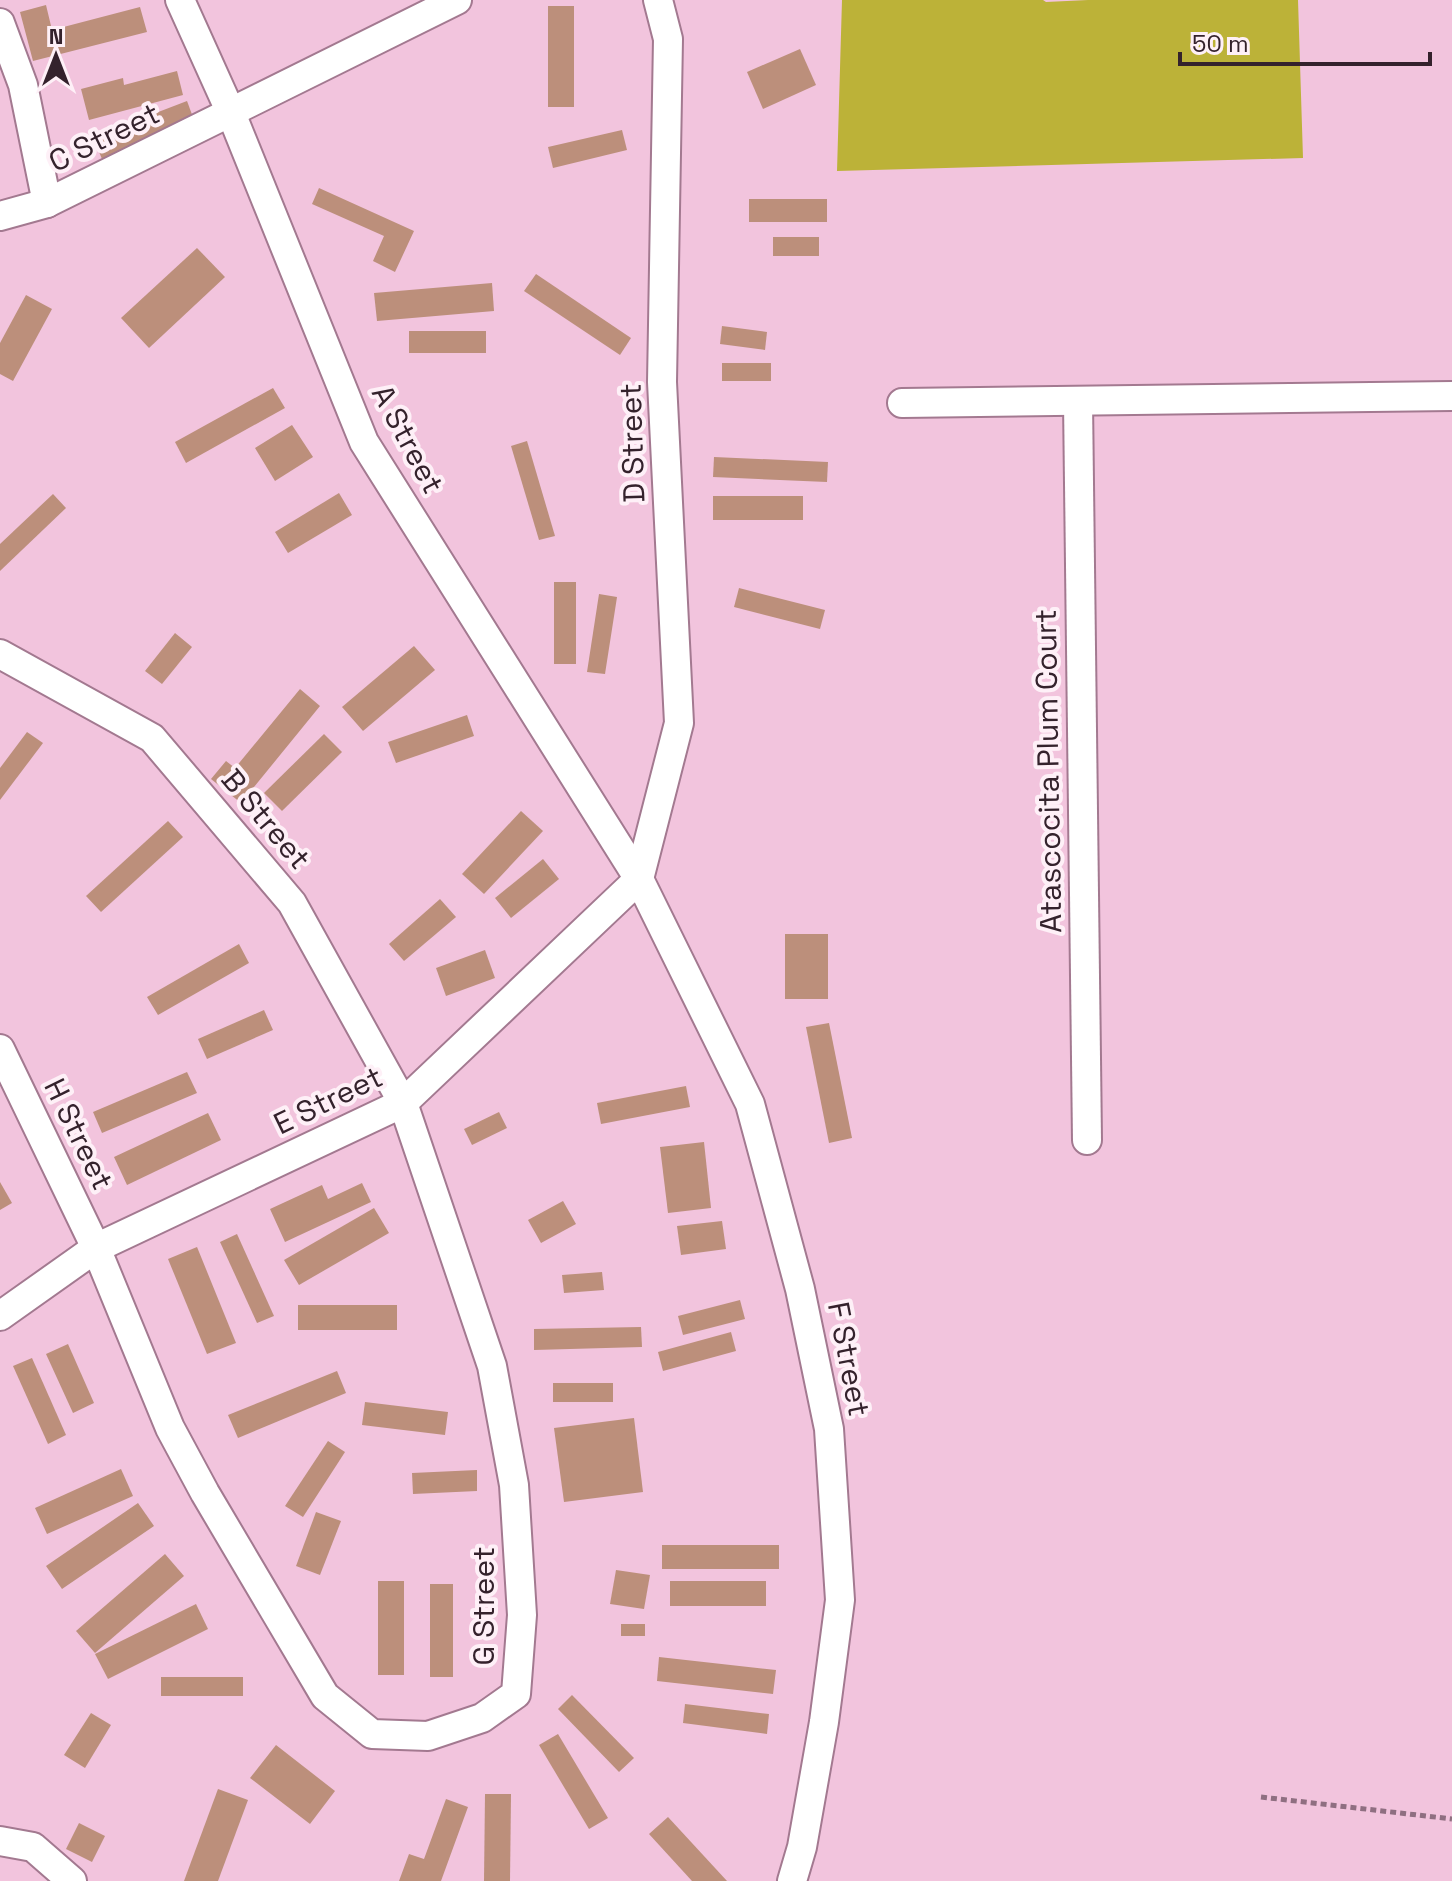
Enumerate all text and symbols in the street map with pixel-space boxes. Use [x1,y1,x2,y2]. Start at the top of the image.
north arrow [16,16,96,96]
scale bar [1180,16,1430,66]
text: N [49,22,63,50]
text: 50 m [1192,28,1249,59]
street label: C Street [42,93,166,181]
street label: A Street [363,378,453,500]
street label: D Street [610,383,654,503]
street label: Atascocita Plum Court [1026,609,1070,933]
street label: B Street [213,761,319,877]
street label: E Street [267,1057,389,1143]
street label: H Street [35,1072,123,1196]
street label: F Street [819,1299,879,1419]
street label: G Street [464,1546,503,1666]

